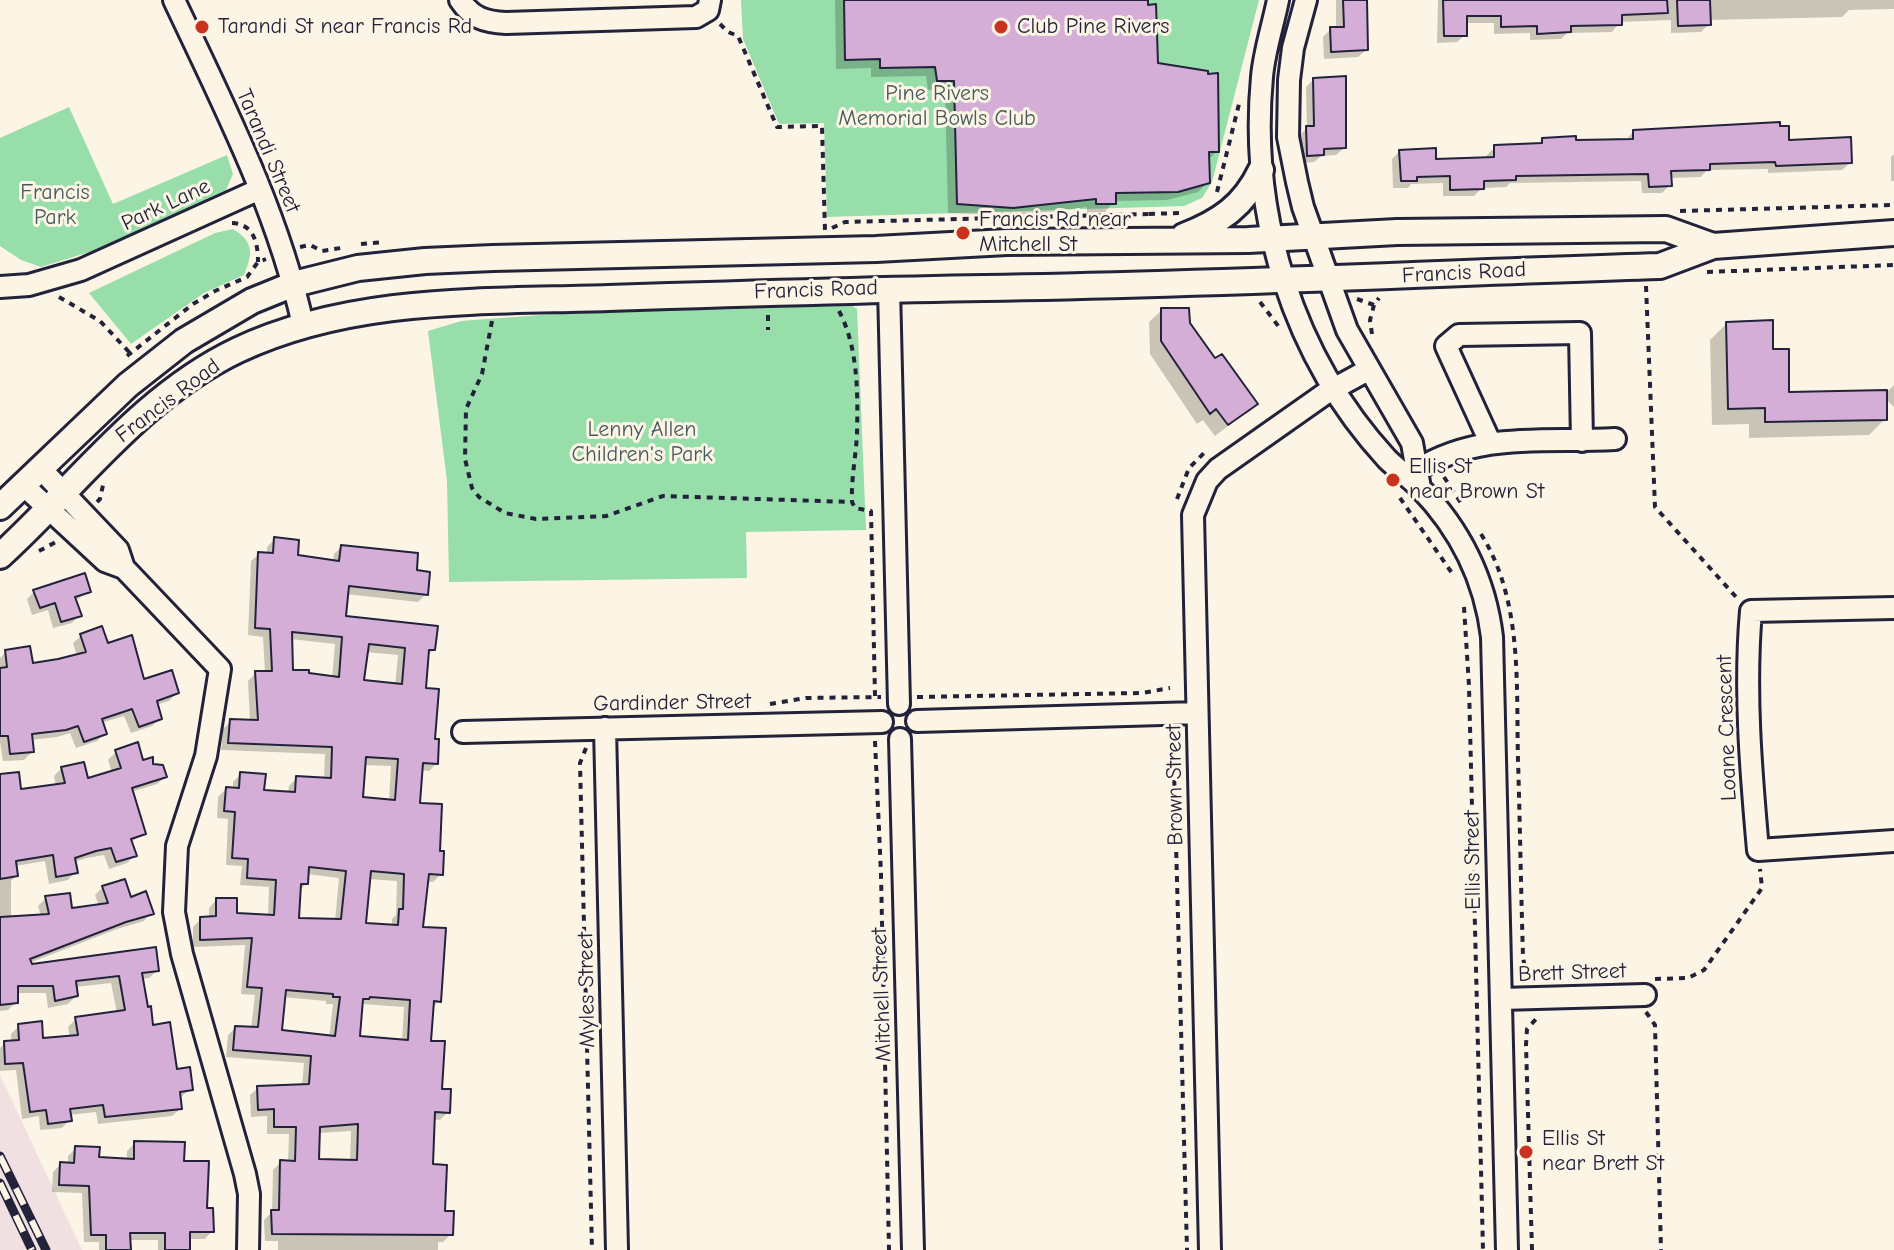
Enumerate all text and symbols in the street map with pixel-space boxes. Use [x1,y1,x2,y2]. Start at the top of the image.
place label: Tarandi St near Francis Rd [218,14,472,40]
place label: Club Pine Rivers [1017,14,1169,40]
marker: Tarandi St near Francis Rd [193,18,211,36]
marker: Club Pine Rivers [992,18,1010,36]
park label: Pine Rivers Memorial Bowls Club [838,81,1036,132]
street label: Tarandi Street [230,85,306,217]
street label: Park Lane [118,173,214,237]
park label: Francis Park [20,180,90,232]
place label: Francis Rd near Mitchell St [979,207,1131,258]
marker: Francis Rd near Mitchell St [954,224,972,242]
street label: Francis Road [1401,257,1527,289]
street label: Francis Road [754,275,878,305]
street label: Francis Road [110,353,226,449]
park label: Lenny Allen Children's Park [571,417,713,468]
place label: Ellis St near Brown St [1409,454,1544,506]
marker: Ellis St near Brown St [1384,471,1402,489]
street label: Loane Crescent [1711,654,1743,802]
street label: Gardinder Street [593,688,751,718]
street label: Brown Street [1161,724,1189,846]
street label: Ellis Street [1459,810,1487,910]
street label: Mitchell Street [866,927,898,1063]
street label: Myles Street [573,932,601,1048]
street label: Brett Street [1518,958,1626,988]
place label: Ellis St near Brett St [1542,1126,1664,1178]
marker: Ellis St near Brett St [1517,1143,1535,1161]

